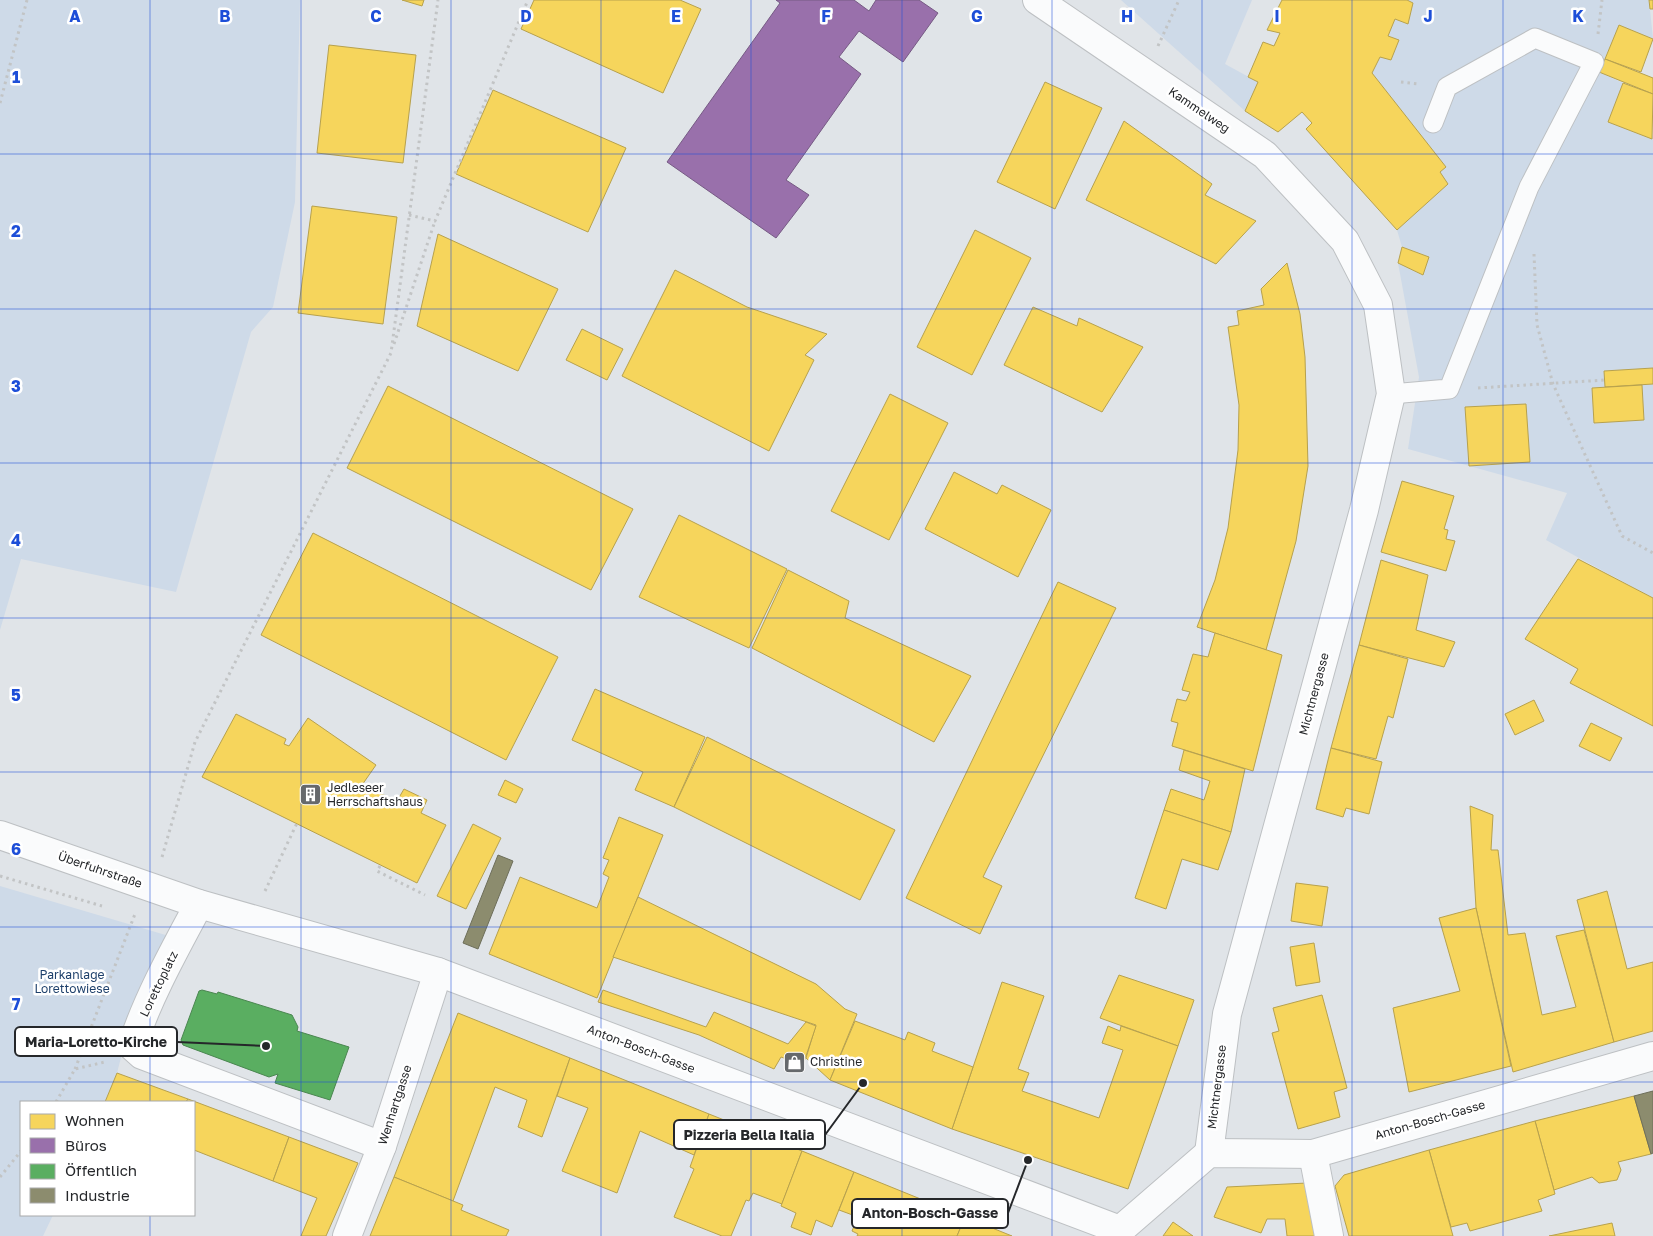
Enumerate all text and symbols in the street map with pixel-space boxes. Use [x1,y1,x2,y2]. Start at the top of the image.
text: A [69,6,81,26]
text: B [219,6,231,26]
text: C [370,6,382,26]
text: D [520,6,532,26]
text: E [671,6,681,26]
text: F [821,6,831,26]
text: G [971,6,983,26]
text: H [1121,6,1133,26]
text: I [1274,6,1280,26]
text: J [1423,6,1433,26]
text: K [1572,6,1584,26]
text: 1 [12,67,20,87]
street label: Kammelweg [1166,84,1233,136]
text: 2 [11,221,21,241]
text: 3 [11,376,21,396]
text: 4 [11,530,21,550]
street label: Michtnergasse [1295,651,1332,737]
text: 5 [11,685,21,705]
place label: Jedleseer Herrschaftshaus [327,780,423,809]
building icon: Jedleseer Herrschaftshaus [299,783,323,807]
text: 6 [11,839,21,859]
street label: Überfuhrstraße [56,848,144,891]
street label: Lorettoplatz [136,949,181,1019]
park label: Parkanlage Lorettowiese [34,967,110,996]
text: 7 [12,994,21,1014]
street label: Anton-Bosch-Gasse [585,1021,697,1076]
callout: Maria-Loretto-Kirche [15,1027,177,1056]
text: Maria-Loretto-Kirche [25,1033,167,1050]
street label: Michtnergasse [1204,1044,1229,1130]
shop icon: Christine [782,1050,806,1074]
place label: Christine [810,1054,862,1069]
street label: Wenhartgasse [375,1063,415,1147]
street label: Anton-Bosch-Gasse [1373,1097,1487,1142]
legend [20,1101,195,1216]
text: Wohnen [65,1111,124,1129]
callout: Pizzeria Bella Italia [674,1120,825,1149]
text: Pizzeria Bella Italia [683,1126,815,1143]
text: Büros [65,1136,107,1154]
text: Öffentlich [65,1161,137,1179]
text: Industrie [65,1186,130,1204]
callout: Anton-Bosch-Gasse [852,1199,1008,1228]
text: Anton-Bosch-Gasse [862,1204,998,1221]

